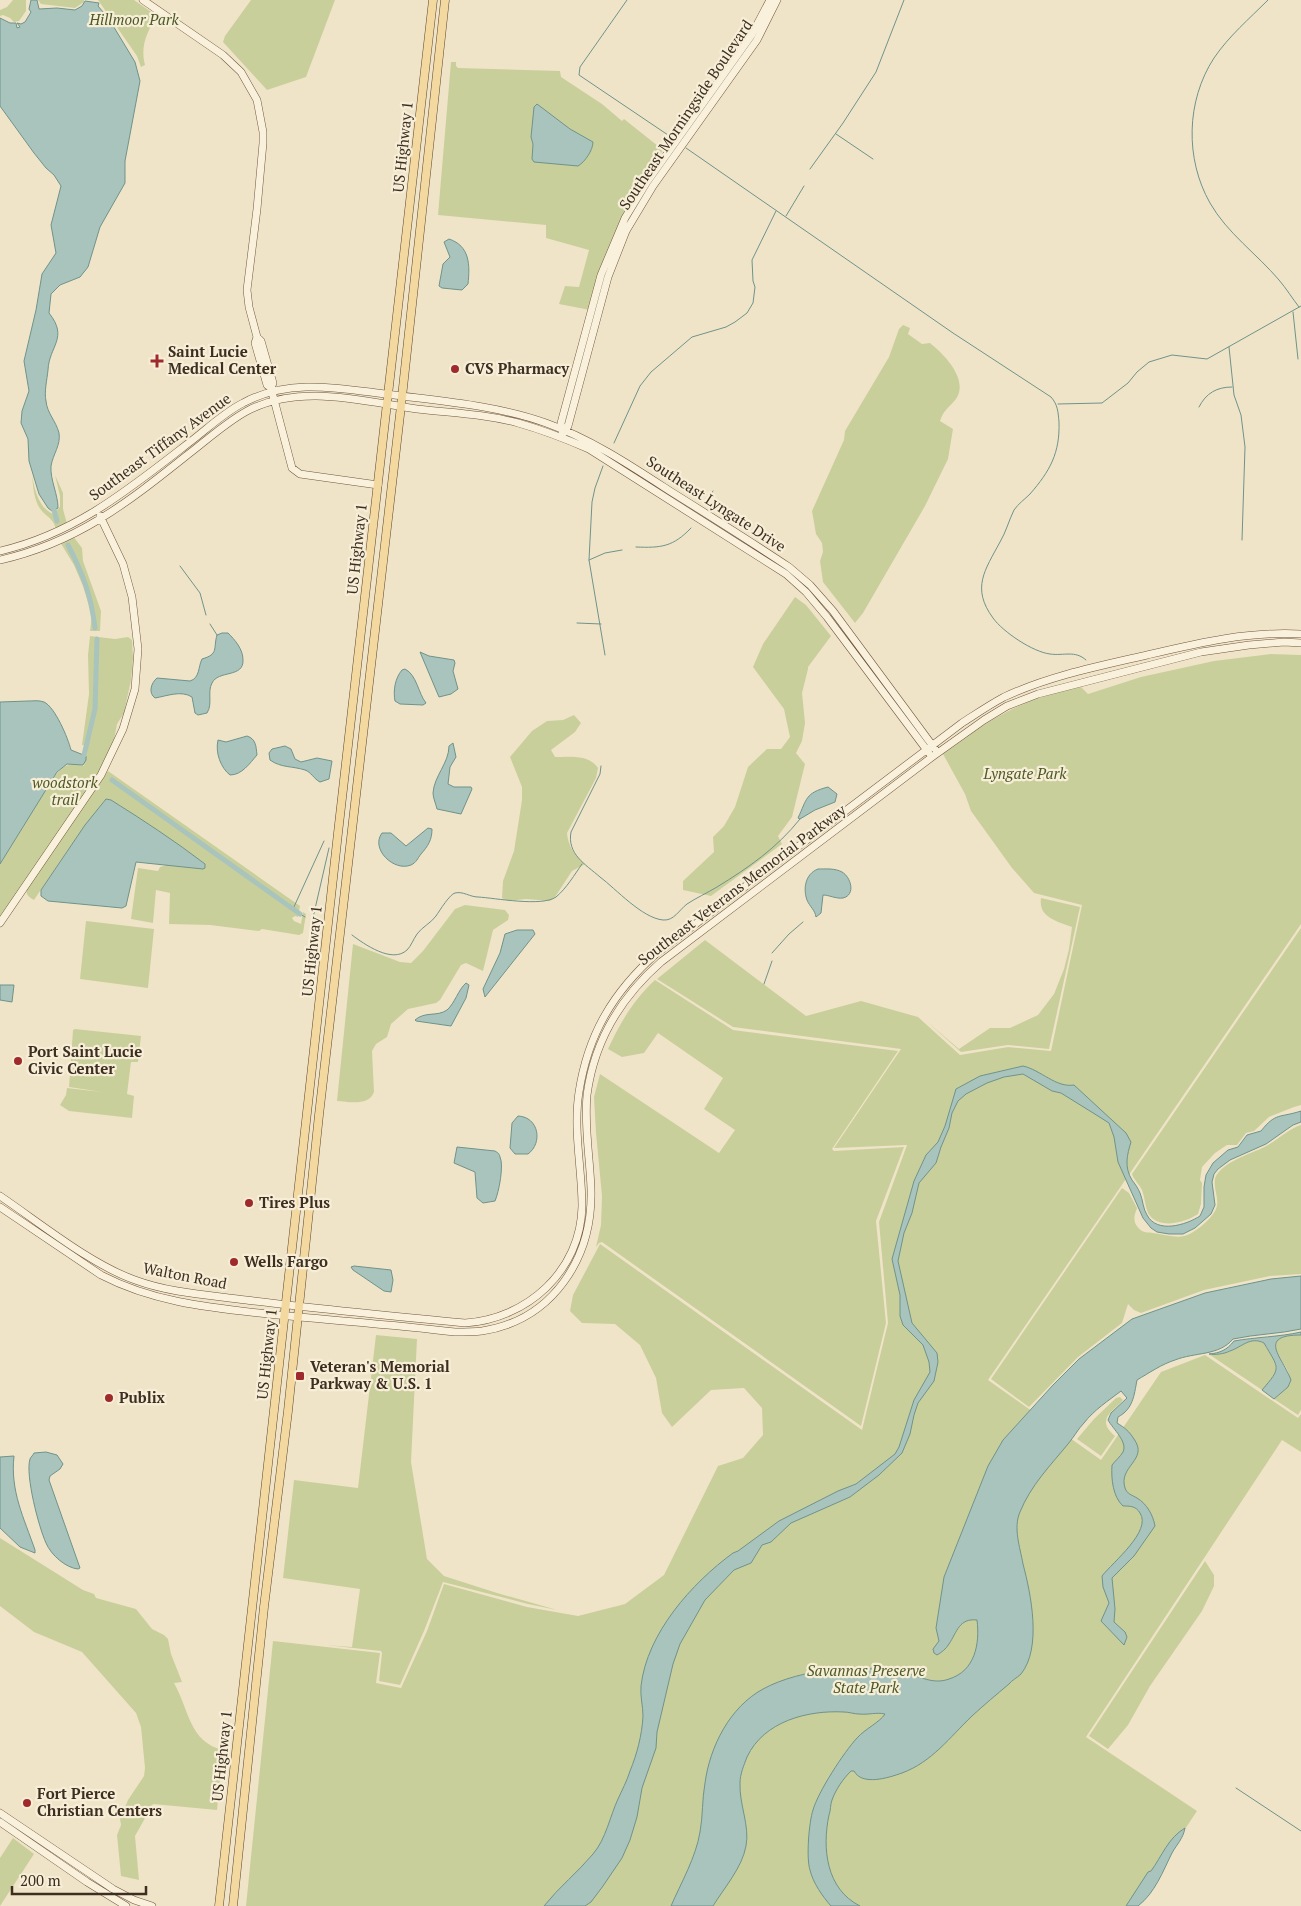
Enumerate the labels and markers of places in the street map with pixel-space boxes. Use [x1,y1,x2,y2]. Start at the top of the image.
place label: Saint Lucie Medical Center [168,341,277,378]
marker: Saint Lucie Medical Center [150,354,164,368]
place label: CVS Pharmacy [465,358,570,378]
marker: CVS Pharmacy [449,363,461,375]
place label: Port Saint Lucie Civic Center [28,1041,142,1078]
marker: Port Saint Lucie Civic Center [12,1055,24,1067]
place label: Tires Plus [259,1192,330,1212]
marker: Tires Plus [243,1197,255,1209]
place label: Wells Fargo [244,1251,328,1271]
marker: Wells Fargo [228,1256,240,1268]
place label: Veteran's Memorial Parkway & U.S. 1 [310,1356,450,1393]
marker: Veteran's Memorial Parkway & U.S. 1 [294,1370,306,1382]
place label: Publix [119,1387,166,1407]
marker: Publix [103,1392,115,1404]
place label: Fort Pierce Christian Centers [37,1783,162,1820]
marker: Fort Pierce Christian Centers [21,1797,33,1809]

